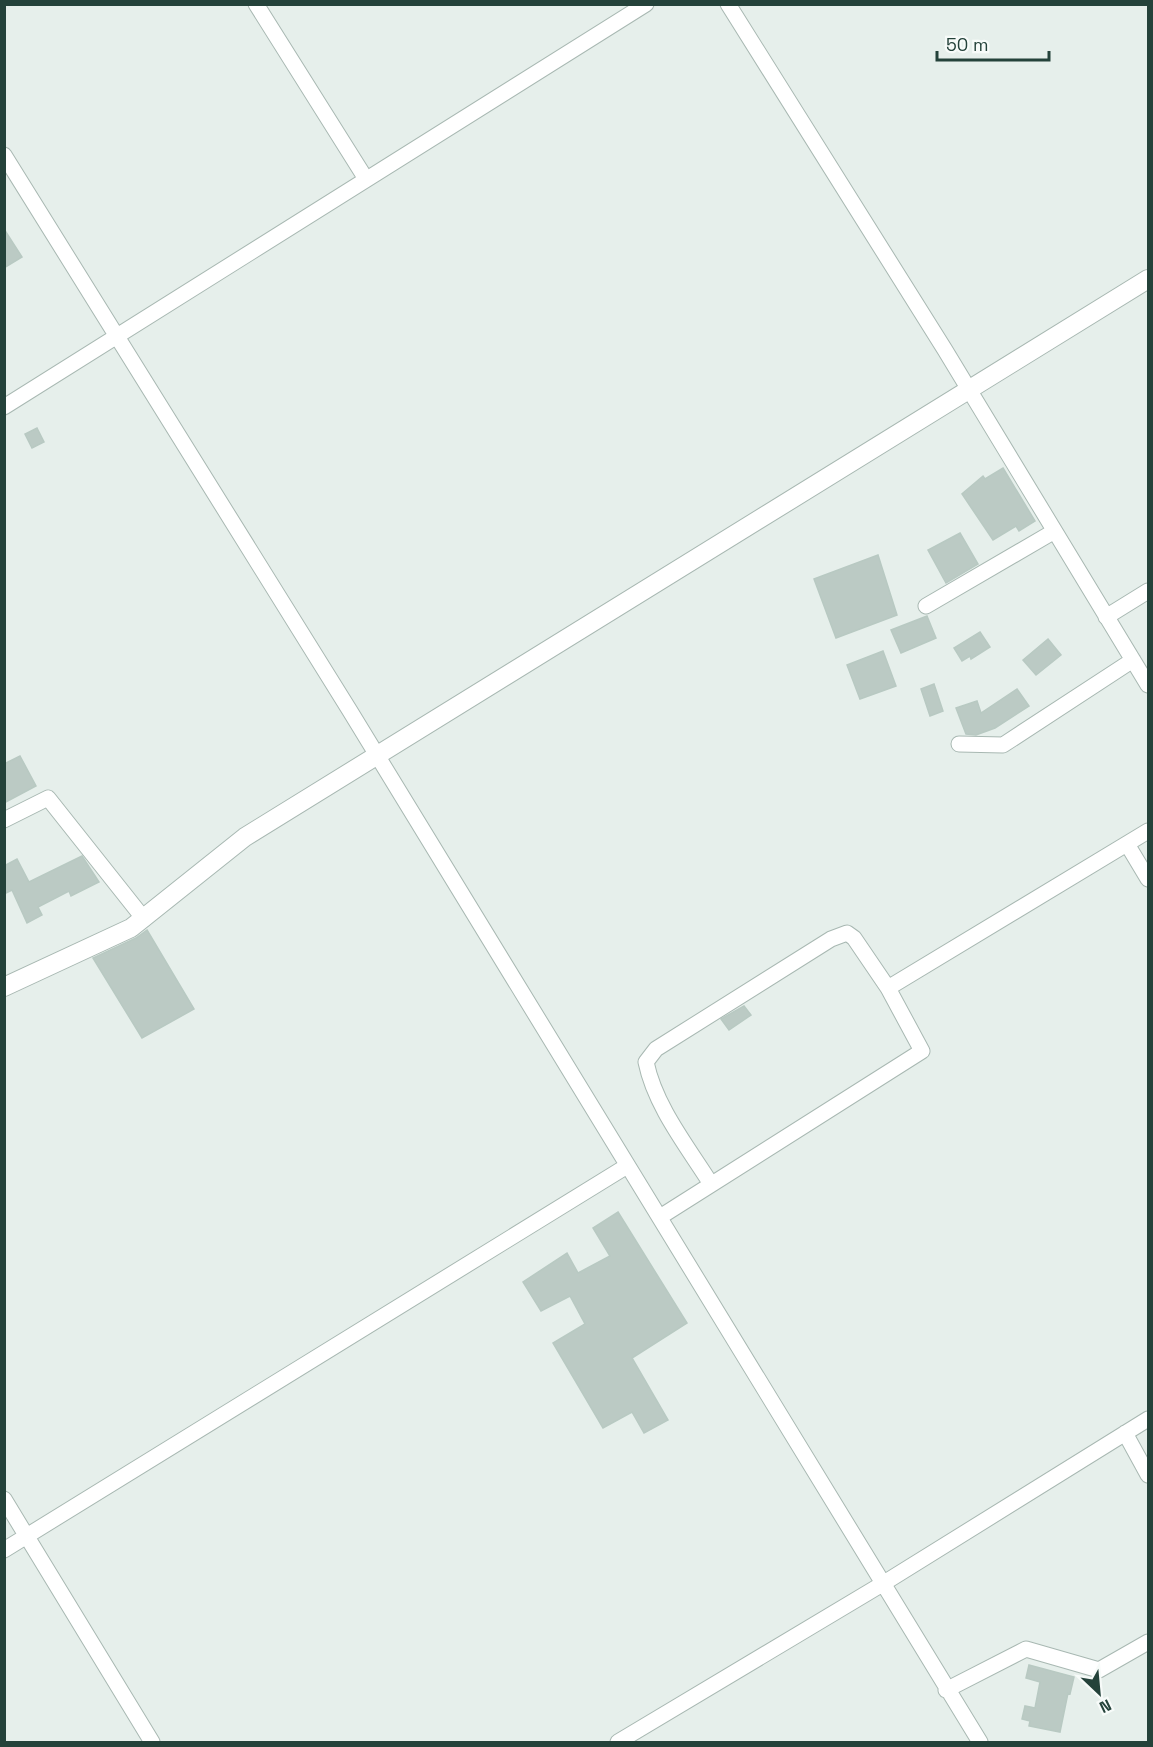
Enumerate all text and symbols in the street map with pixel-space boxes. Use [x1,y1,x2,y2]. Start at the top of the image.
scale bar [937,24,1050,62]
text: 50 m [946,33,988,56]
north arrow [1069,1663,1129,1723]
text: N [1096,1694,1115,1718]

